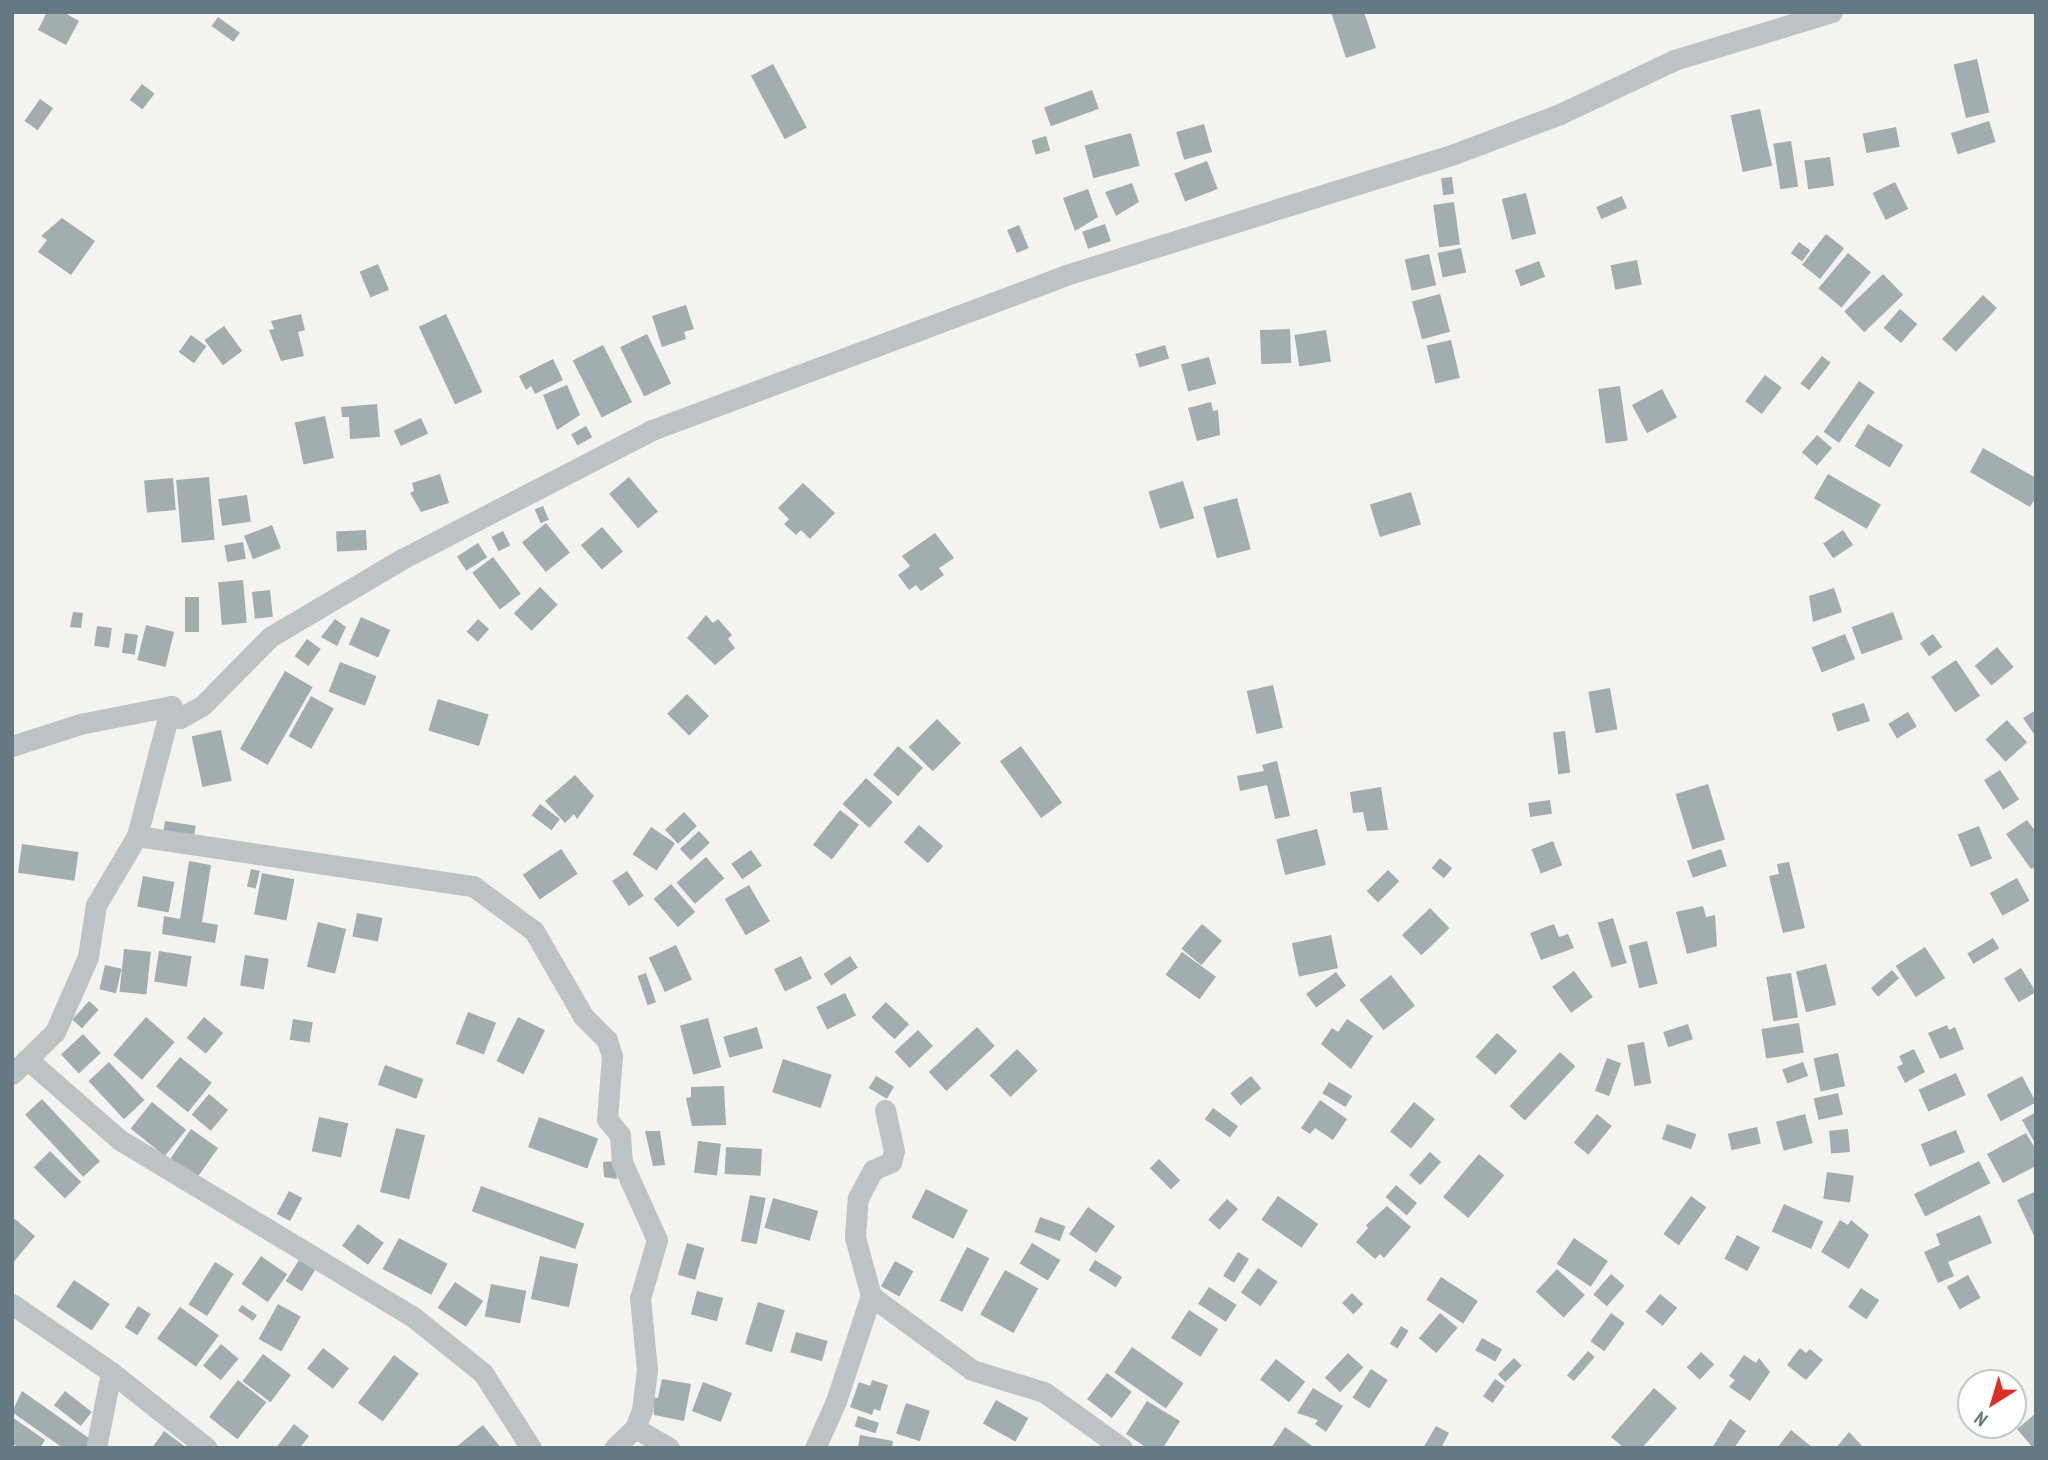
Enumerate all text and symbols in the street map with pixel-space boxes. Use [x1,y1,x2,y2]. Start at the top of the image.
north arrow [1957,1369,2027,1439]
text: N [1969,1407,1992,1432]

